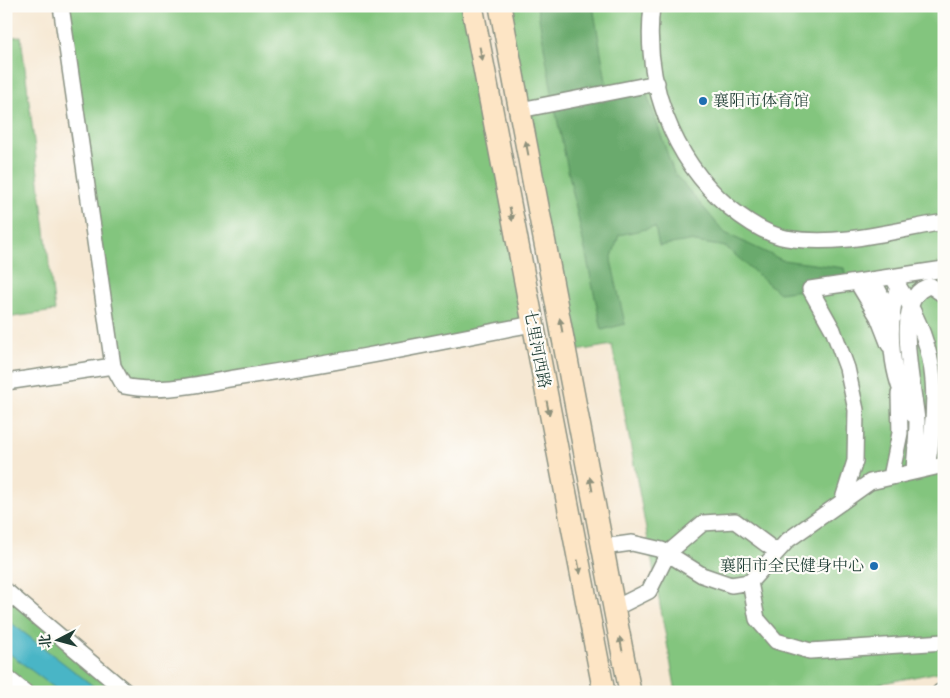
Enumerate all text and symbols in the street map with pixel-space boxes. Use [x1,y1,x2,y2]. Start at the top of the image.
one-way arrow [477,47,485,62]
place label: 襄阳市体育馆 [713,91,809,111]
marker: 襄阳市体育馆 [697,95,709,107]
one-way arrow [523,139,531,155]
one-way arrow [508,206,516,222]
street label: 七里河西路 [520,308,554,390]
one-way arrow [556,316,564,332]
one-way arrow [545,400,553,416]
one-way arrow [587,477,595,492]
place label: 襄阳市全民健身中心 [720,556,864,576]
one-way arrow [576,560,584,576]
marker: 襄阳市全民健身中心 [868,560,880,572]
north arrow [32,616,82,666]
text: 北 [36,633,55,649]
one-way arrow [617,635,625,651]

